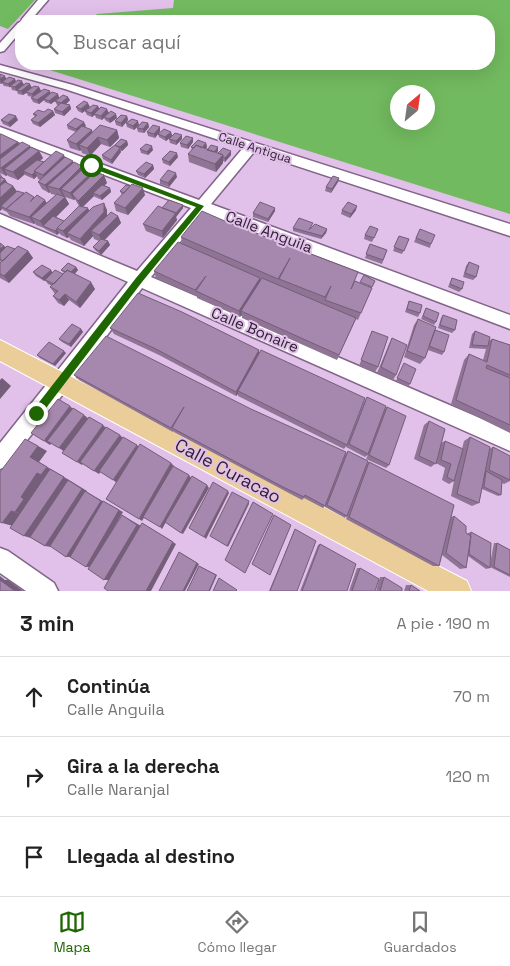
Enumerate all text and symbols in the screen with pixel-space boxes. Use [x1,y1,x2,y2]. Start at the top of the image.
search box [15,15,495,70]
icon: search [33,29,61,57]
text: Buscar aquí [73,30,181,55]
north arrow [390,85,435,130]
street label: Calle Antigua [217,129,294,167]
route start [80,154,103,177]
street label: Calle Anguila [223,206,316,257]
street label: Calle Bonaire [209,303,302,357]
route end [25,402,48,425]
street label: Calle Curacao [171,433,285,508]
text: 3 min [20,610,75,637]
text: A pie · 190 m [397,613,490,634]
text: Continúa [67,674,150,699]
icon: ahead [20,683,48,711]
text: 70 m [453,686,490,707]
text: Calle Anguila [67,699,165,720]
text: Gira a la derecha [67,754,219,779]
icon: right [20,763,48,791]
text: 120 m [446,766,490,787]
text: Calle Naranjal [67,779,170,800]
icon: arrive [20,843,48,871]
text: Llegada al destino [67,844,235,869]
tab: Mapa [53,908,91,956]
tab: Cómo llegar [198,908,277,956]
tab: Guardados [384,908,457,956]

